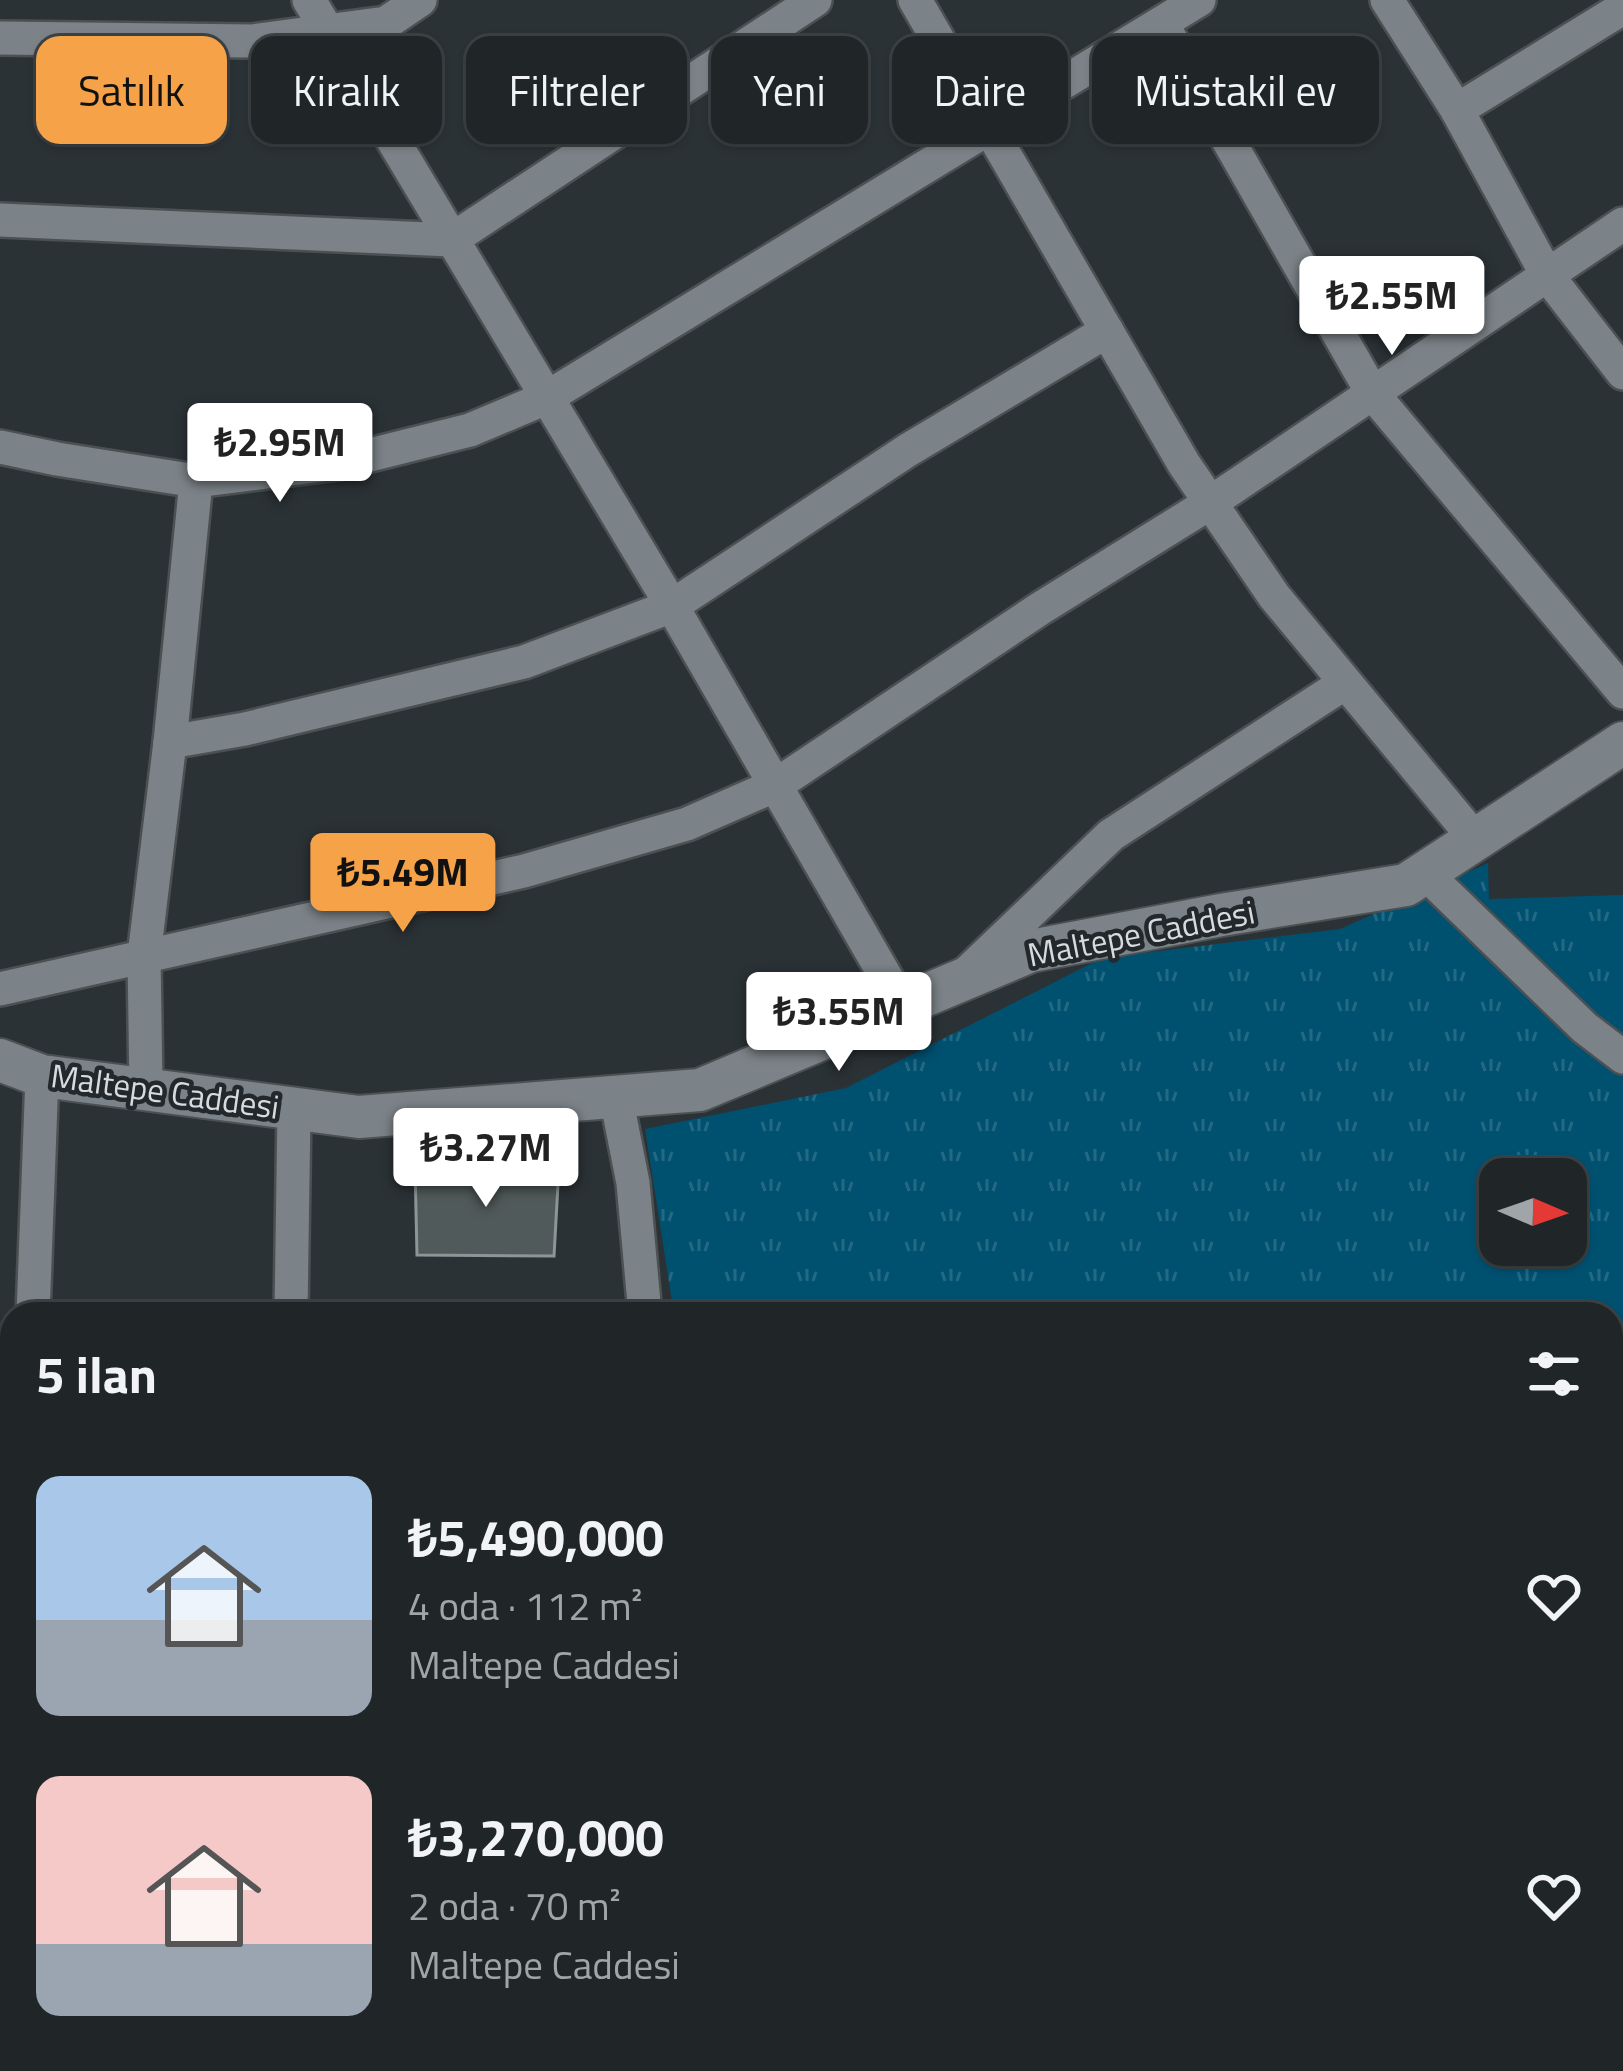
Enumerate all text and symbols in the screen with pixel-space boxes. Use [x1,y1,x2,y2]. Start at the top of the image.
chip: Satılık [36,36,227,144]
chip: Kiralık [251,36,442,144]
chip: Filtreler [466,36,687,144]
chip: Yeni [711,36,868,144]
chip: Daire [892,36,1068,144]
chip: Müstakil ev [1092,36,1379,144]
pin: ₺2.55M [1294,256,1490,358]
text: ₺2.55M [1326,265,1458,324]
pin: ₺2.95M [182,403,378,505]
text: ₺2.95M [214,412,346,471]
pin: ₺5.49M [305,833,501,935]
text: ₺5.49M [337,842,469,901]
street label: Maltepe Caddesi [1023,887,1259,979]
pin: ₺3.55M [741,972,937,1074]
text: ₺3.55M [773,981,905,1040]
street label: Maltepe Caddesi [48,1050,282,1132]
pin: ₺3.27M [388,1108,584,1210]
text: ₺3.27M [420,1117,552,1176]
north arrow [1479,1158,1587,1266]
map controls [1479,1158,1587,1266]
text: 5 ilan [36,1335,157,1413]
icon: filters [1521,1341,1587,1407]
text: ₺5,490,000 [408,1498,664,1576]
icon: home [132,1524,276,1668]
icon: heart [1521,1563,1587,1629]
text: 4 oda · 112 m² [408,1576,642,1635]
text: Maltepe Caddesi [408,1635,680,1694]
text: ₺3,270,000 [408,1798,664,1876]
icon: home [132,1824,276,1968]
icon: heart [1521,1863,1587,1929]
text: 2 oda · 70 m² [408,1876,621,1935]
text: Maltepe Caddesi [408,1935,680,1994]

